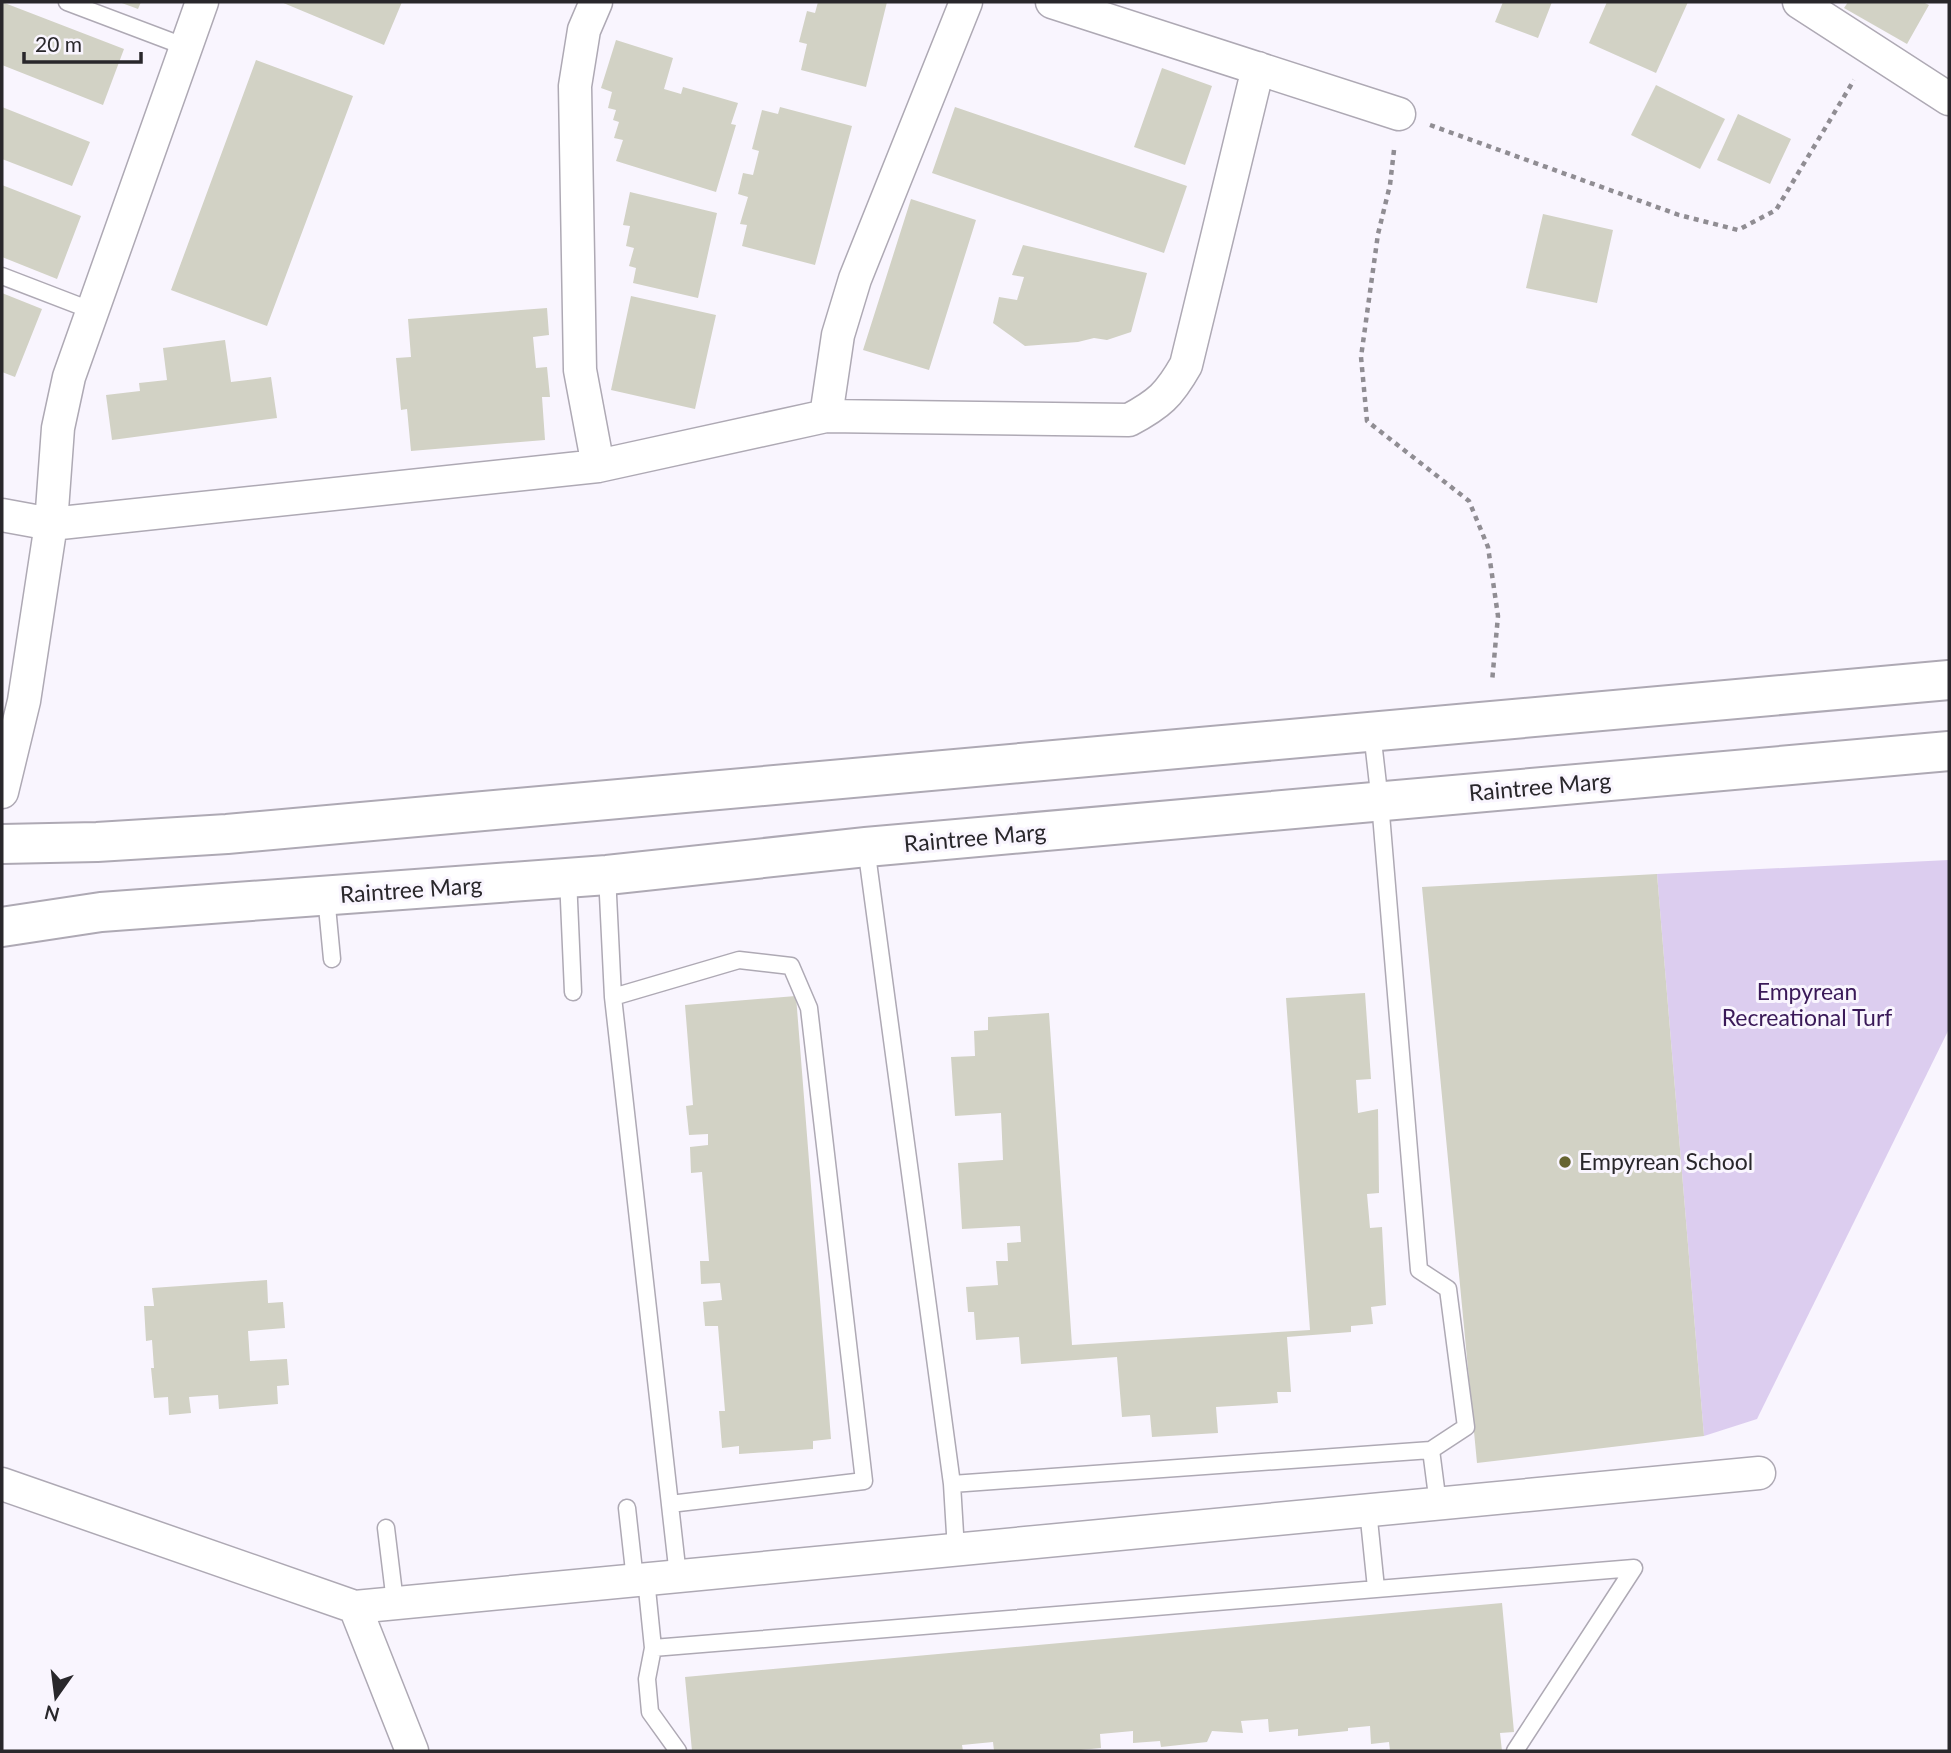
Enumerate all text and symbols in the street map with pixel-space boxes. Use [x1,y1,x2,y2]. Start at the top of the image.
scale bar [24,21,142,65]
text: 20 m [35,31,82,56]
street label: Raintree Marg [1468,766,1612,806]
street label: Raintree Marg [903,817,1047,857]
street label: Raintree Marg [339,870,483,908]
park label: Empyrean Recreational Turf [1722,977,1892,1031]
place label: Empyrean School [1579,1147,1753,1175]
marker: Empyrean School [1557,1154,1573,1170]
north arrow [21,1662,91,1732]
text: N [42,1701,62,1727]

